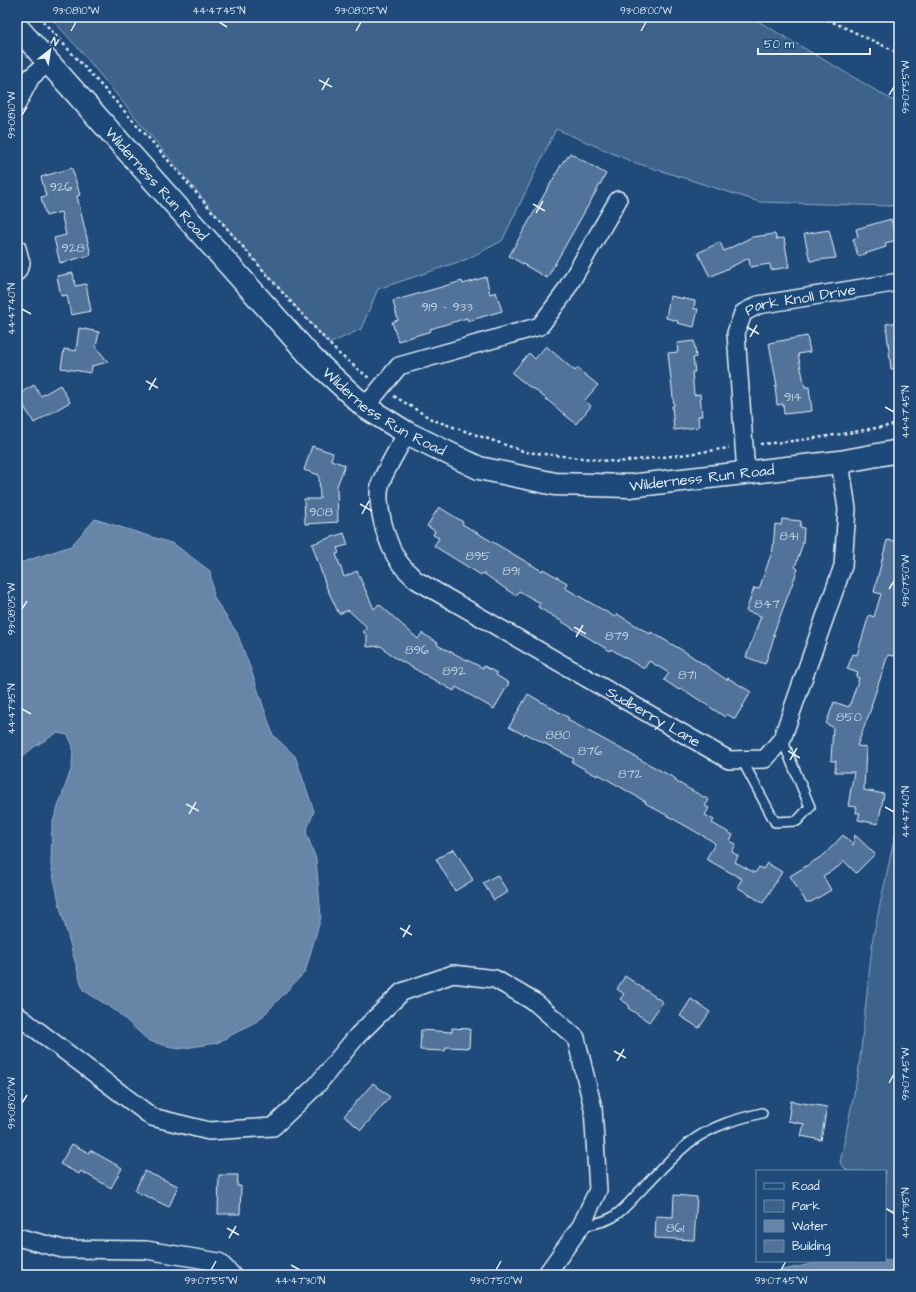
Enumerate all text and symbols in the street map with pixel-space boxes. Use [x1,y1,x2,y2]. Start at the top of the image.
text: 93°08'10"W [53,4,100,18]
text: 44°47'45"N [193,4,245,18]
text: 93°08'05"W [335,4,388,18]
text: 93°08'00"W [620,4,672,18]
north arrow [30,30,70,70]
scale bar [758,30,870,56]
text: N [48,34,62,50]
text: 50 m [764,36,795,53]
text: 93°07'55"W [899,60,913,114]
text: 93°08'10"W [5,91,19,138]
street label: Wilderness Run Road [100,123,213,246]
house number: 926 [50,178,73,196]
house number: 928 [61,239,85,257]
street label: Park Knoll Drive [741,279,857,321]
text: 44°47'40"N [5,283,19,335]
house number: 919 - 933 [421,298,473,316]
street label: Wilderness Run Road [318,363,449,461]
text: 44°47'45"N [899,386,913,438]
house number: 914 [784,388,802,406]
street label: Wilderness Run Road [628,460,776,497]
house number: 908 [309,503,334,521]
house number: 841 [780,527,799,545]
house number: 895 [465,547,491,565]
text: 93°07'50"W [899,554,913,607]
house number: 891 [502,562,520,580]
text: 93°08'05"W [5,582,19,635]
house number: 847 [754,595,780,613]
house number: 879 [605,627,629,645]
house number: 896 [405,641,429,659]
house number: 892 [442,662,466,680]
house number: 871 [678,666,696,684]
street label: Sudberry Lane [602,681,704,752]
text: 44°47'35"N [5,683,19,735]
house number: 850 [836,708,862,726]
house number: 880 [545,726,571,744]
house number: 876 [578,742,602,760]
house number: 872 [618,765,642,783]
text: 44°47'40"N [899,786,913,838]
text: 93°07'45"W [899,1047,913,1100]
text: 93°08'00"W [5,1077,19,1129]
legend [756,1170,886,1262]
text: Road [792,1178,820,1195]
text: 44°47'35"N [899,1187,913,1239]
text: Park [792,1198,820,1215]
text: Water [792,1218,828,1235]
house number: 861 [666,1219,684,1237]
text: Building [792,1238,830,1256]
text: 93°07'55"W [185,1274,238,1288]
text: 44°47'30"N [275,1274,325,1288]
text: 93°07'50"W [470,1274,523,1288]
text: 93°07'45"W [755,1274,808,1288]

